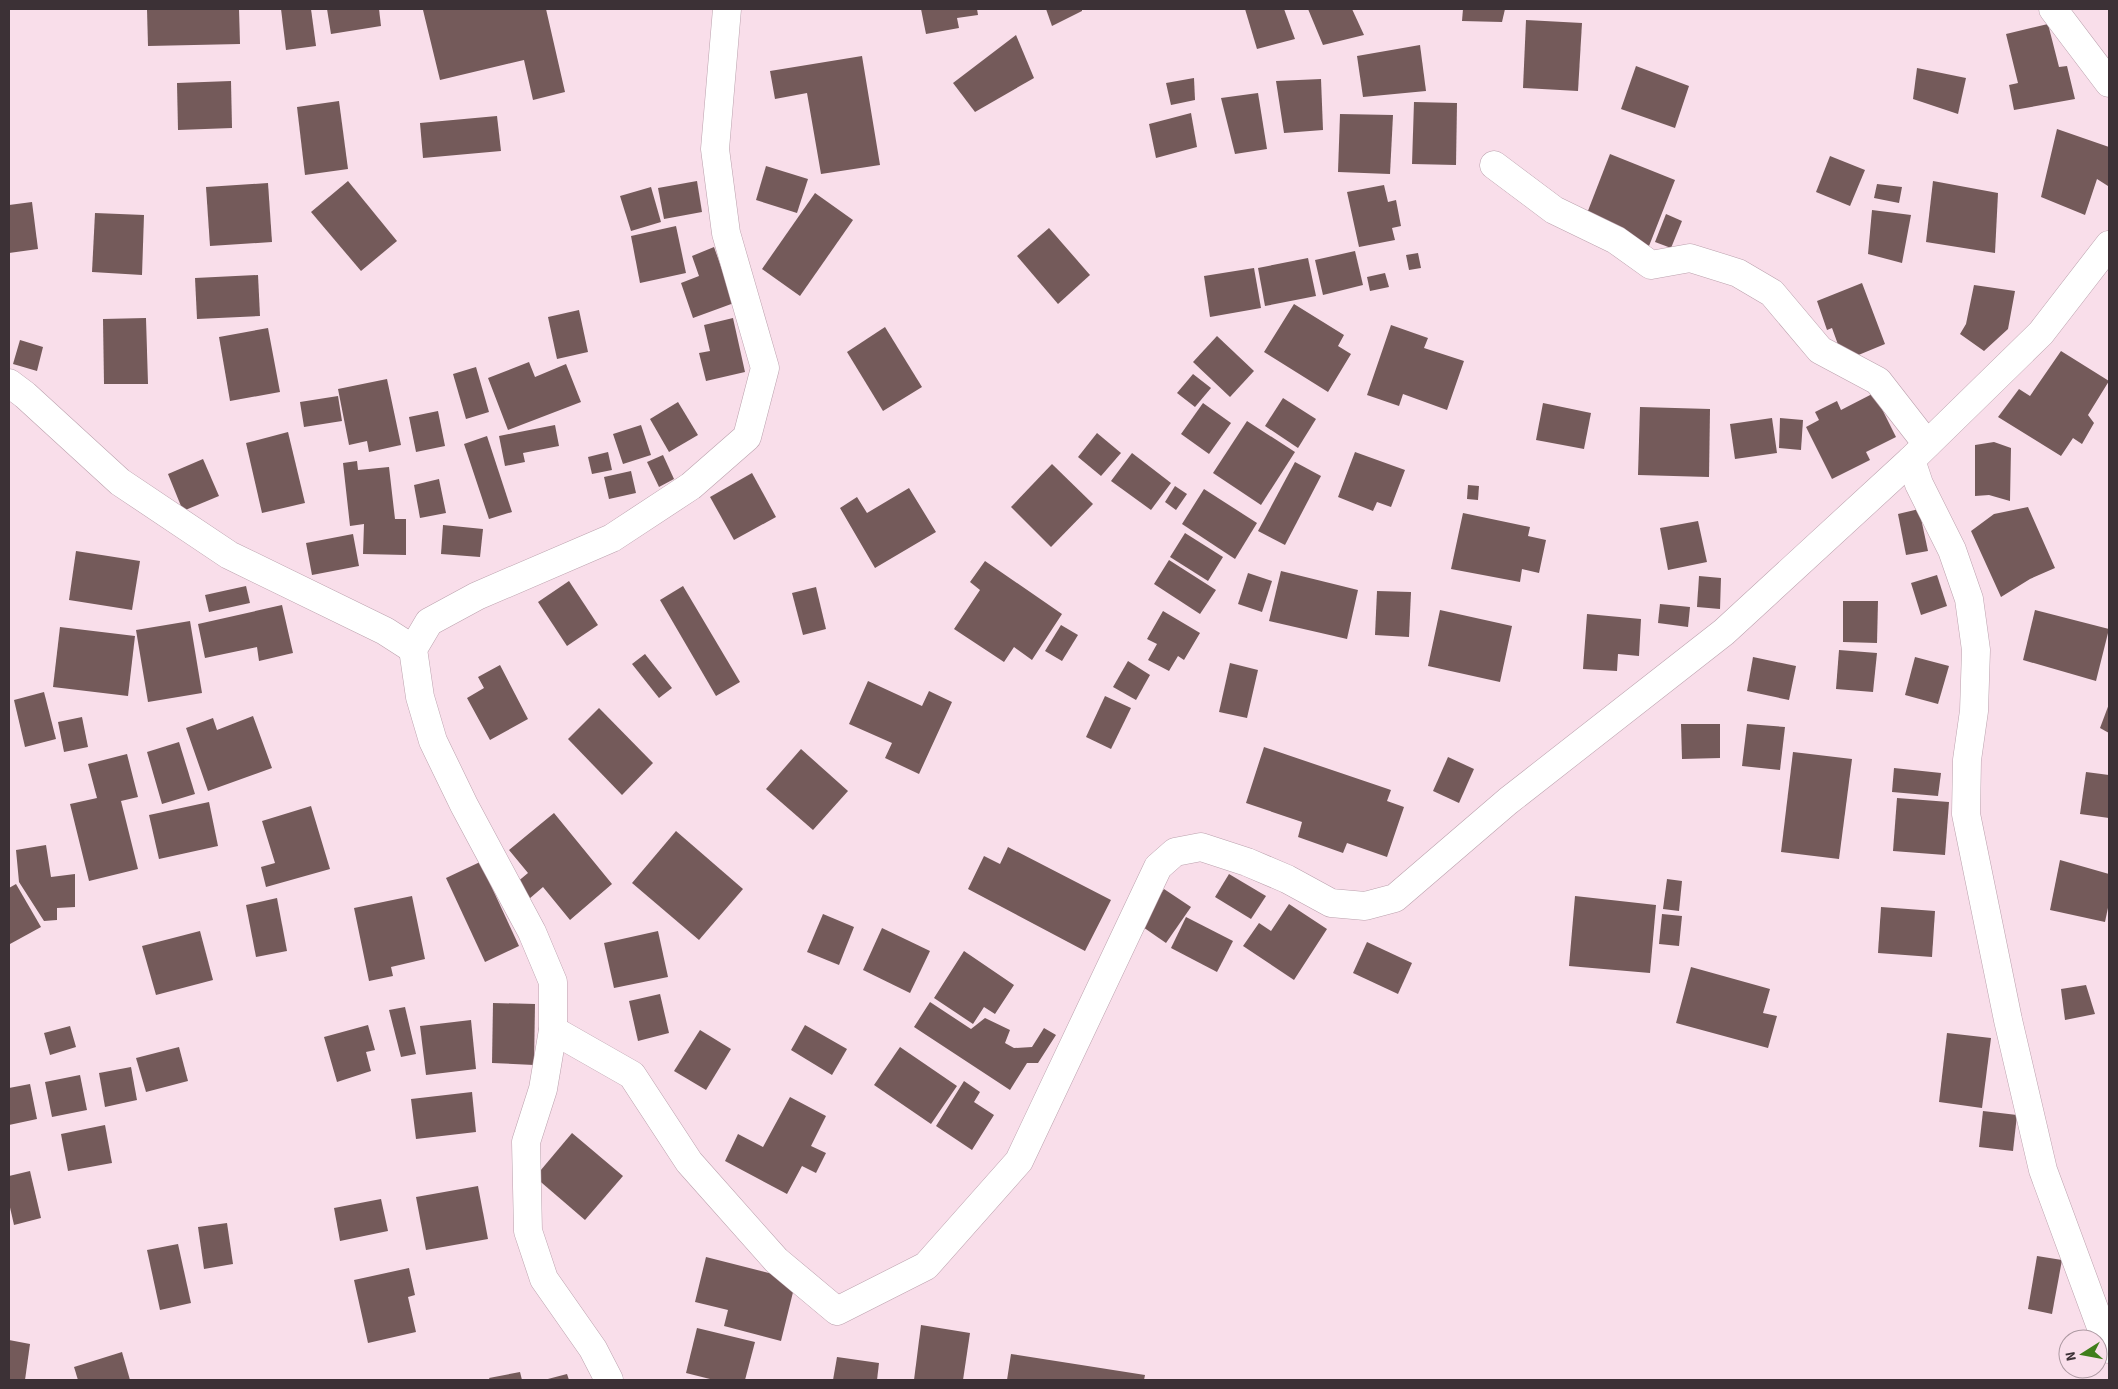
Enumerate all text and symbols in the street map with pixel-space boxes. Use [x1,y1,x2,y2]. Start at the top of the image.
north arrow [2058,1329,2108,1379]
text: N [2061,1350,2082,1363]

